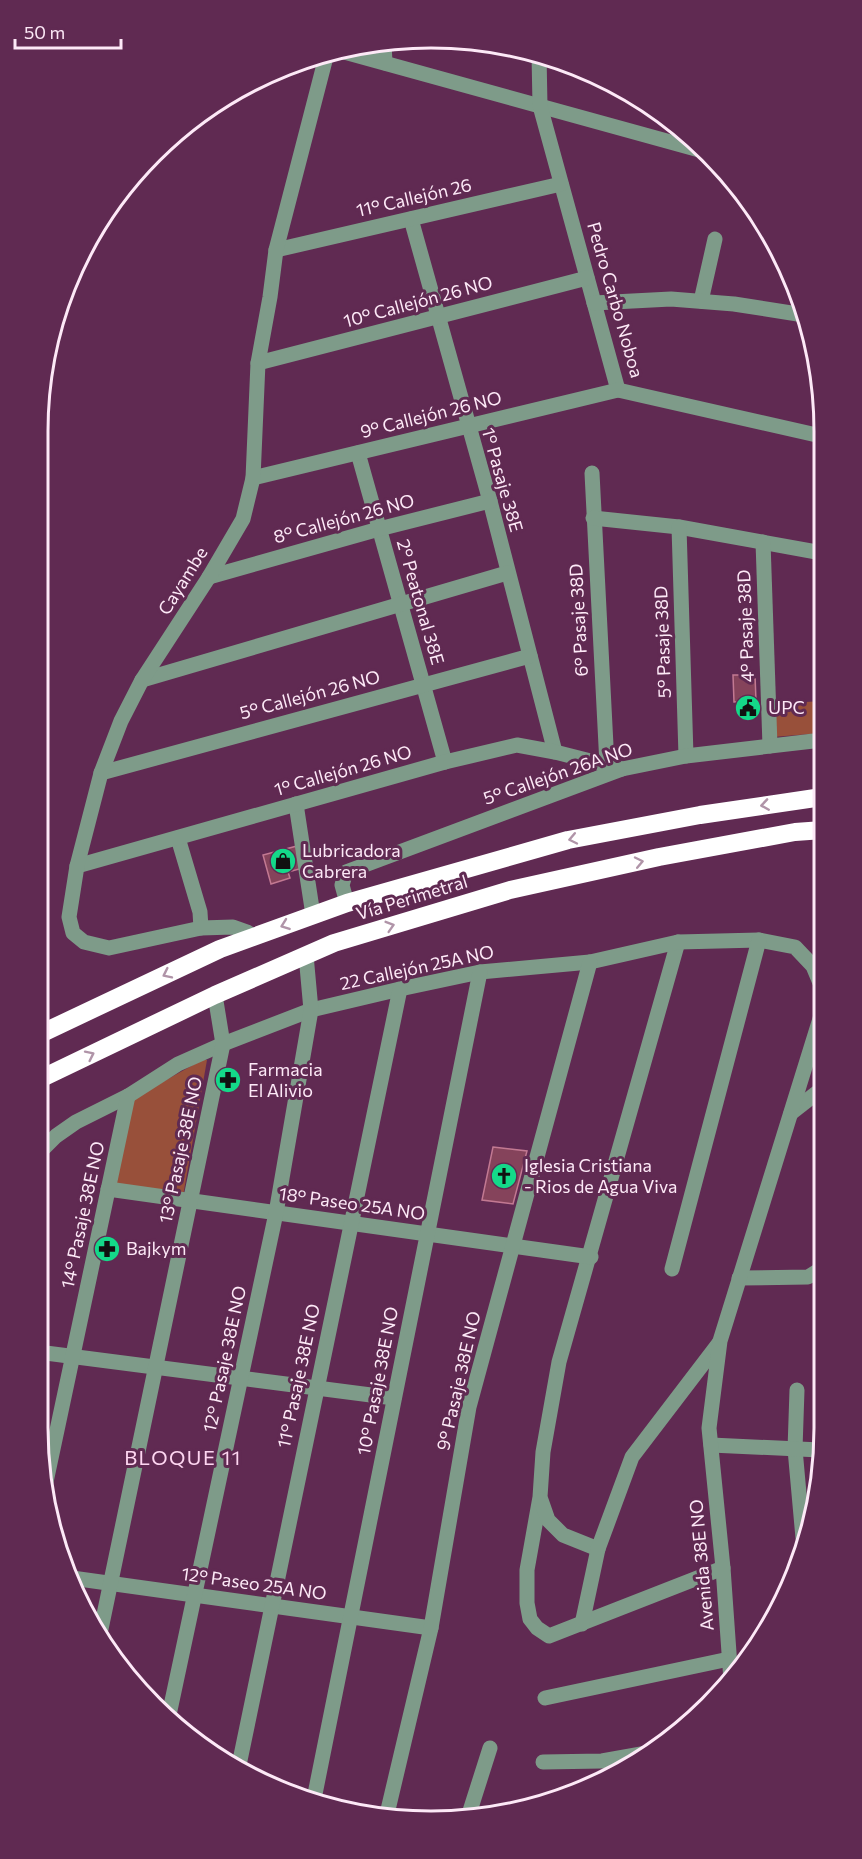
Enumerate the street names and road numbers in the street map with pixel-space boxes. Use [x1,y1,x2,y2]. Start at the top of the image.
street label: 11° Callejón 26 [354,173,474,221]
street label: Pedro Carbo Noboa [583,219,649,380]
street label: 10° Callejón 26 NO [341,271,495,332]
street label: 9° Callejón 26 NO [358,386,504,442]
street label: 1° Pasaje 38E [478,425,528,534]
street label: 8° Callejón 26 NO [271,489,417,547]
street label: 2° Peatonal 38E [393,536,449,667]
street label: Cayambe [153,542,212,618]
street label: 6° Pasaje 38D [564,563,592,677]
street label: 4° Pasaje 38D [732,569,758,683]
street label: 5° Pasaje 38D [649,585,675,699]
street label: 5° Callejón 26 NO [237,665,382,723]
street label: 5° Callejón 26A NO [480,737,635,809]
street label: 1° Callejón 26 NO [272,740,414,800]
street label: Vía Perimetral [353,870,470,924]
street label: 22 Callejón 25A NO [338,940,496,994]
street label: 13° Pasaje 38E NO [154,1074,206,1225]
street label: 14° Pasaje 38E NO [56,1139,108,1290]
street label: 18° Paseo 25A NO [278,1182,427,1224]
street label: 12° Pasaje 38E NO [198,1284,250,1434]
street label: 11° Pasaje 38E NO [272,1302,324,1450]
street label: 10° Pasaje 38E NO [352,1305,402,1457]
street label: 9° Pasaje 38E NO [431,1309,485,1453]
street label: Avenida 38E NO [684,1498,718,1632]
street label: 12° Paseo 25A NO [180,1562,328,1604]

